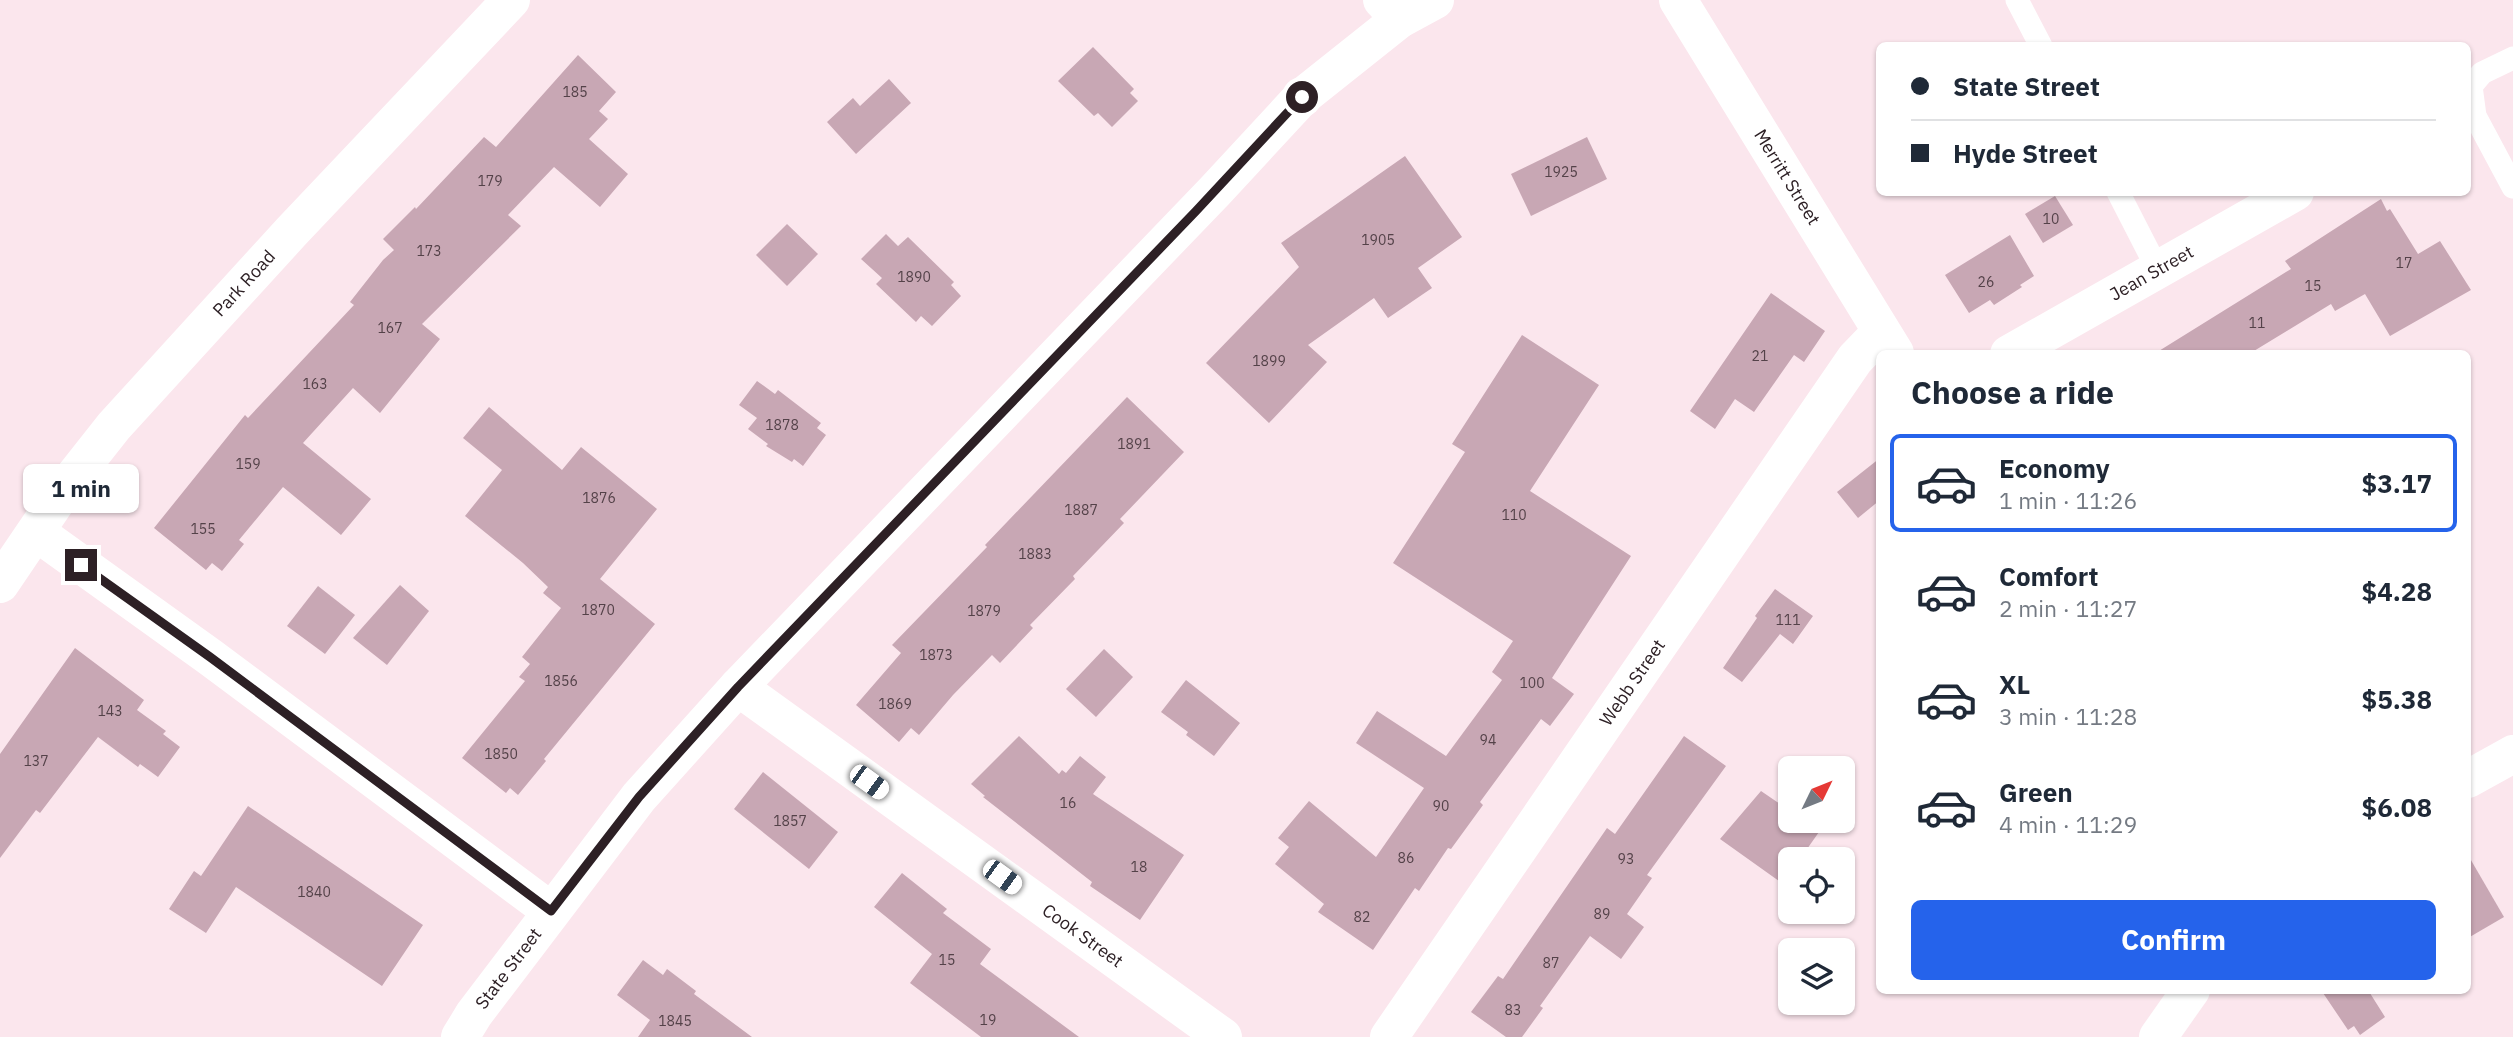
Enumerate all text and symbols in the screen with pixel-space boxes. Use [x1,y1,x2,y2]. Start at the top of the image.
text: State Street [1953,69,2100,103]
route start [1286,81,1318,113]
house number: 185 [562,83,588,101]
street label: Merritt Street [1749,125,1826,229]
text: Hyde Street [1953,136,2098,170]
house number: 1925 [1544,163,1578,181]
house number: 179 [477,172,503,190]
house number: 10 [2043,210,2059,228]
house number: 1905 [1361,231,1395,249]
street label: Jean Street [2105,240,2197,306]
house number: 173 [416,242,442,260]
street label: Park Road [208,245,280,321]
house number: 17 [2396,254,2412,272]
house number: 1890 [897,268,931,286]
house number: 26 [1978,273,1994,291]
house number: 15 [2305,277,2321,295]
house number: 11 [2249,314,2265,332]
house number: 167 [377,319,403,337]
house number: 21 [1752,347,1768,365]
house number: 1899 [1252,352,1286,370]
text: Choose a ride [1911,371,2114,413]
house number: 163 [302,375,328,393]
house number: 1878 [765,416,799,434]
house number: 1891 [1117,435,1151,453]
text: Economy [1999,451,2110,485]
icon: car [1915,452,1978,515]
house number: 159 [235,455,261,473]
callout: 1 min [23,463,139,512]
text: $3.17 [2362,466,2432,500]
text: 1 min [51,473,111,503]
text: 1 min · 11:26 [1999,485,2137,515]
house number: 1876 [582,489,616,507]
house number: 1887 [1064,501,1098,519]
house number: 110 [1501,506,1527,524]
house number: 155 [190,520,216,538]
house number: 1883 [1018,545,1052,563]
route end [65,549,97,581]
text: Comfort [1999,559,2098,593]
icon: car [1915,560,1978,623]
text: $4.28 [2362,574,2432,608]
text: 2 min · 11:27 [1999,593,2137,623]
house number: 1870 [581,601,615,619]
house number: 1879 [967,602,1001,620]
house number: 111 [1775,611,1801,629]
street label: Webb Street [1594,635,1670,730]
house number: 1873 [919,646,953,664]
text: XL [1999,667,2030,701]
icon: car [1915,668,1978,731]
house number: 1856 [544,672,578,690]
house number: 100 [1519,674,1545,692]
text: $5.38 [2362,682,2432,716]
house number: 1869 [878,695,912,713]
text: 3 min · 11:28 [1999,701,2137,731]
house number: 143 [97,702,123,720]
house number: 94 [1480,731,1496,749]
house number: 1850 [484,745,518,763]
house number: 137 [23,752,49,770]
north arrow [1778,756,1855,833]
map controls [1778,756,1855,1015]
car [846,761,893,803]
text: Green [1999,775,2073,809]
icon: car [1915,776,1978,839]
text: $6.08 [2362,790,2432,824]
house number: 16 [1060,794,1076,812]
house number: 90 [1433,797,1449,815]
text: 4 min · 11:29 [1999,809,2137,839]
house number: 1857 [773,812,807,830]
button: locate [1778,847,1855,924]
house number: 86 [1398,849,1414,867]
house number: 93 [1618,850,1634,868]
car [979,856,1026,898]
house number: 18 [1131,858,1147,876]
house number: 1840 [297,883,331,901]
street label: Cook Street [1038,898,1128,972]
button: Confirm [1911,900,2436,980]
house number: 89 [1594,905,1610,923]
house number: 82 [1354,908,1370,926]
street label: State Street [470,923,546,1014]
button: layers [1778,938,1855,1015]
house number: 15 [939,951,955,969]
house number: 87 [1543,954,1559,972]
house number: 83 [1505,1001,1521,1019]
house number: 19 [980,1011,996,1029]
house number: 1845 [658,1012,692,1030]

